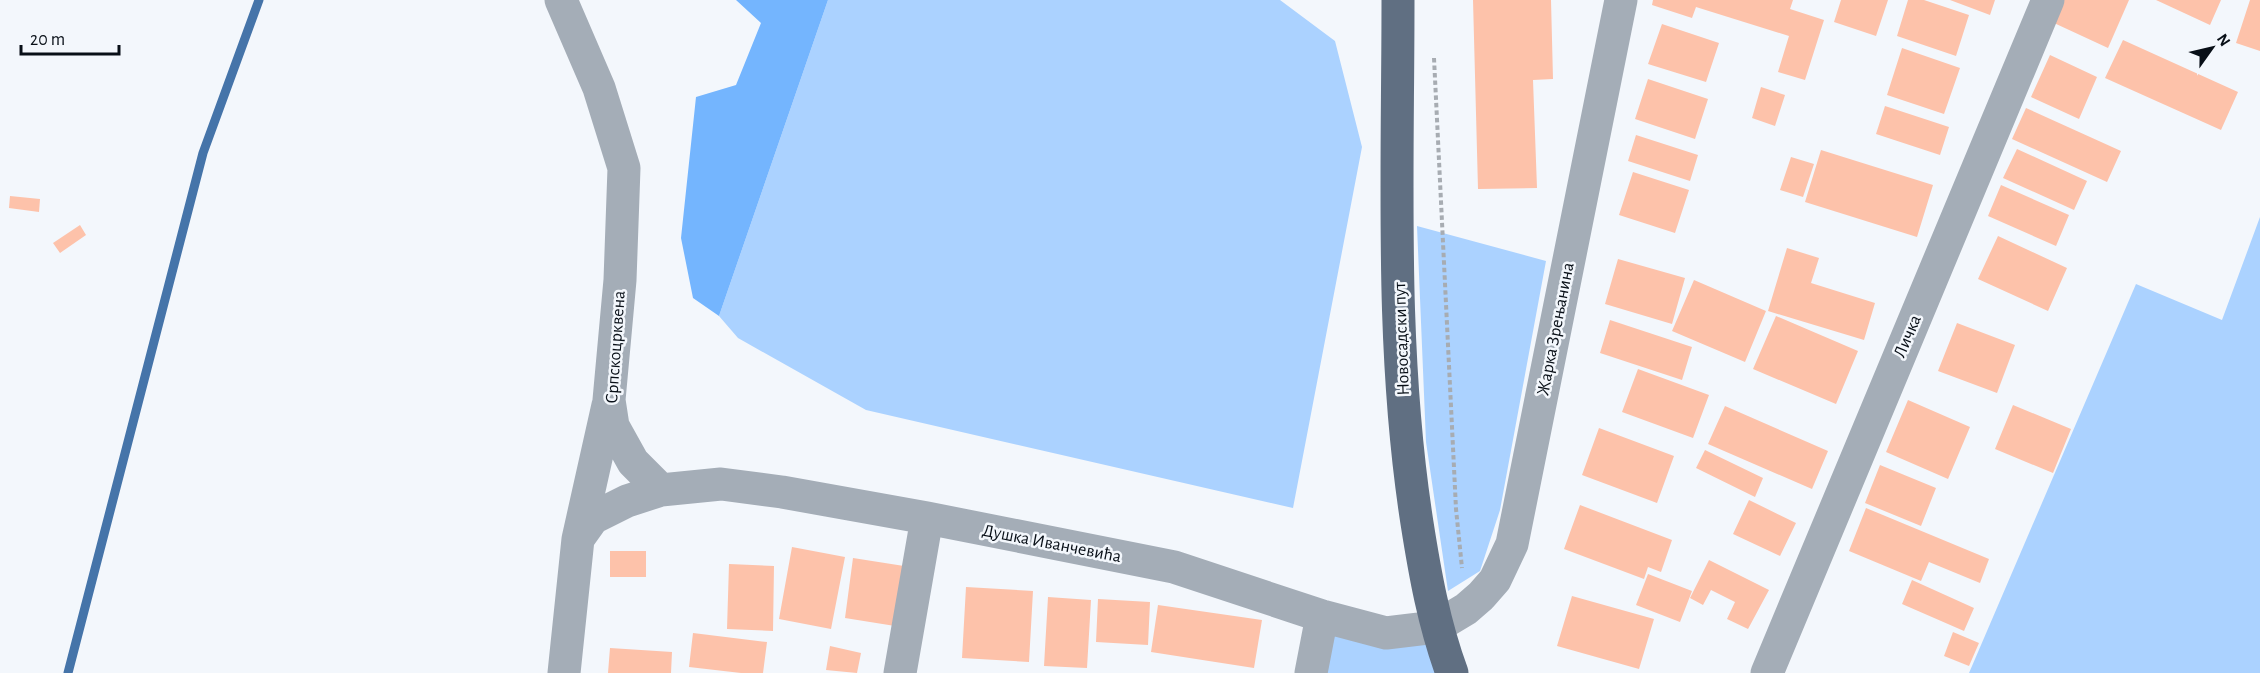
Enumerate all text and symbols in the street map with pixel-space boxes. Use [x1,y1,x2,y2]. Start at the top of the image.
scale bar [21,18,118,56]
north arrow [2182,18,2242,78]
text: 20 m [30,31,65,49]
text: N [2214,31,2233,49]
street label: Жарка Зрењанина [1534,261,1578,397]
street label: Новосадски пут [1391,281,1413,396]
street label: Српскоцрквена [603,290,629,404]
street label: Личка [1891,312,1925,360]
street label: Душка Иванчевића [981,522,1123,566]

